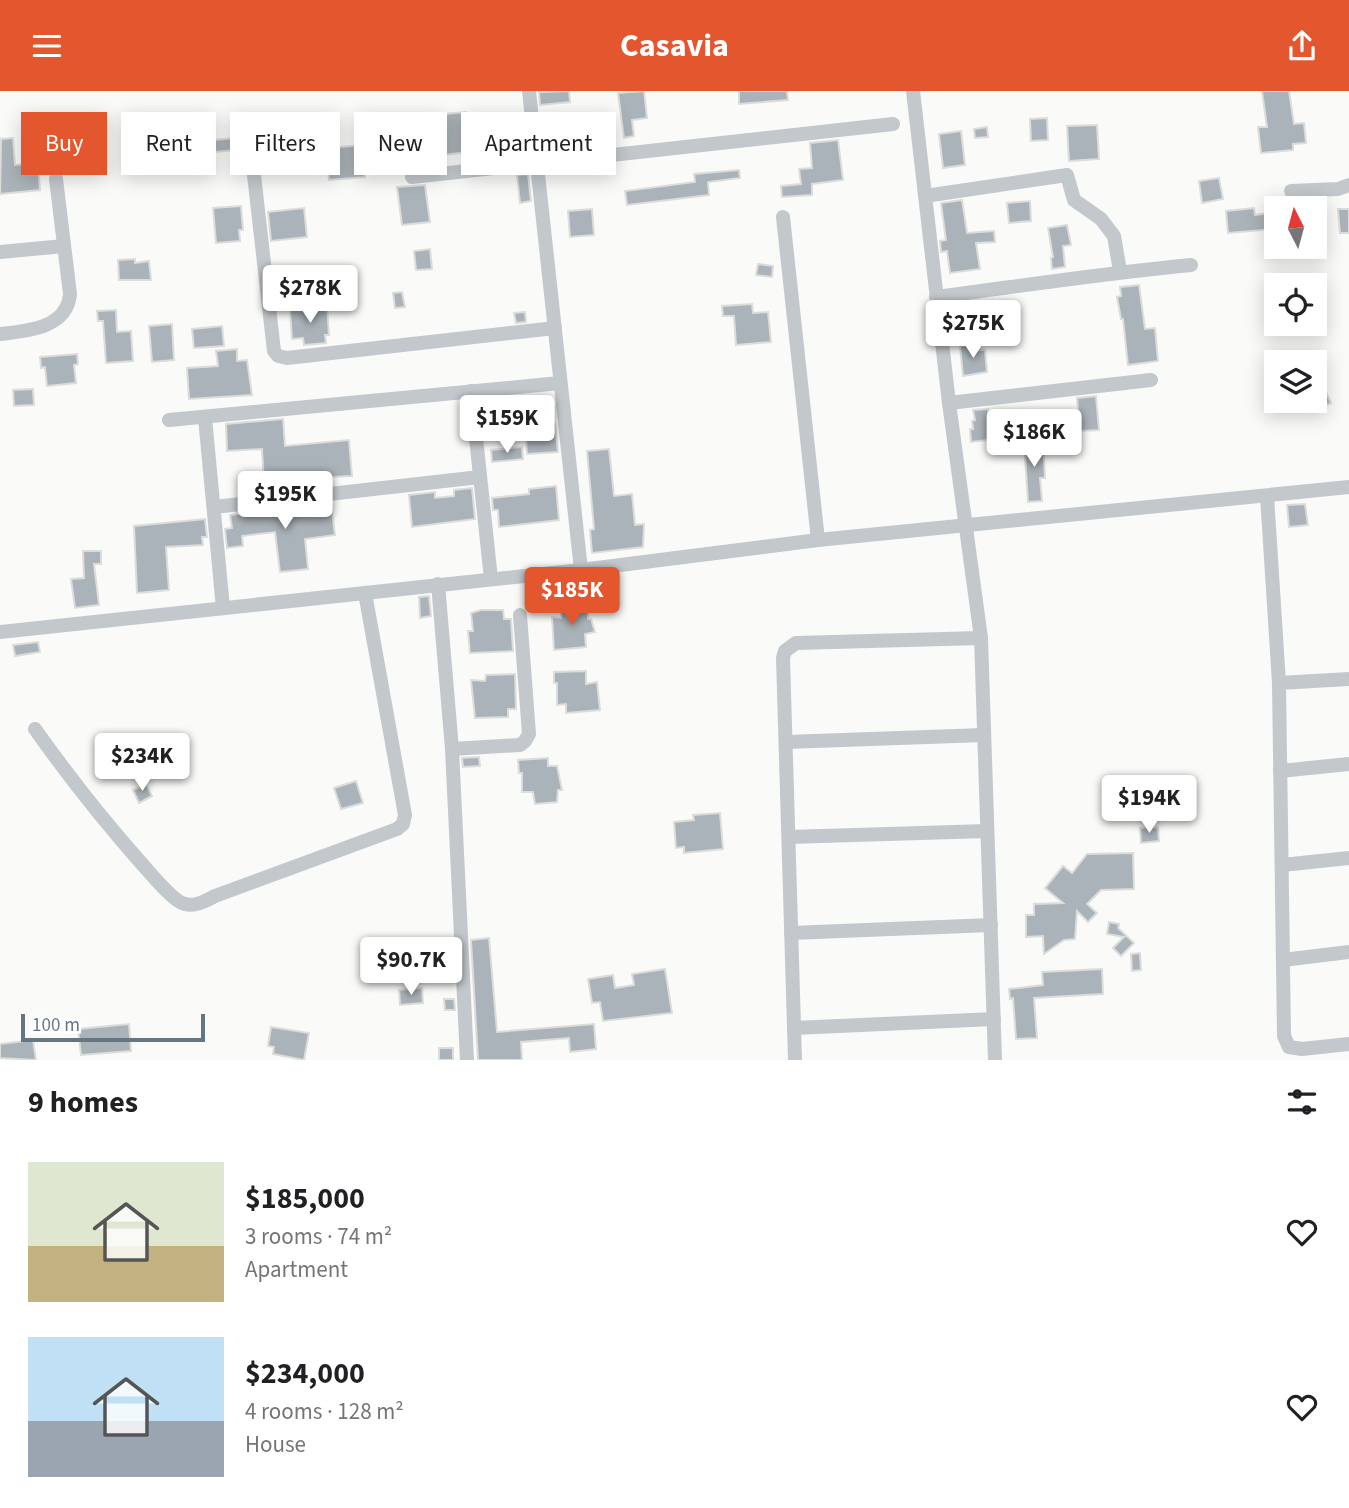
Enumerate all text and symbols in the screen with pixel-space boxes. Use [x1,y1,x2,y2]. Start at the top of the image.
text: Casavia [620,23,729,69]
icon: menu [28,27,66,65]
icon: share [1283,27,1321,65]
chip: Buy [21,112,107,175]
chip: Rent [121,112,216,175]
chip: Filters [230,112,340,175]
chip: New [354,112,447,175]
chip: Apartment [461,112,616,175]
north arrow [1264,196,1326,259]
map controls [1264,196,1327,413]
pin: $278K [261,265,359,325]
text: $278K [279,271,341,304]
button: locate [1264,273,1327,336]
pin: $275K [924,301,1022,360]
text: $275K [942,306,1004,339]
button: layers [1264,350,1327,413]
pin: $159K [458,395,556,455]
text: $159K [476,401,538,434]
pin: $186K [985,409,1083,469]
text: $186K [1003,415,1065,448]
pin: $195K [236,471,334,531]
text: $195K [254,477,316,510]
pin: $185K [523,567,621,627]
text: $185K [541,573,603,606]
pin: $234K [93,733,191,793]
text: $234K [111,739,173,772]
pin: $194K [1100,775,1198,835]
text: $194K [1118,781,1180,814]
pin: $90.7K [354,937,468,997]
text: $90.7K [376,943,446,976]
scale bar [21,1011,205,1043]
text: 100 m [32,1012,80,1039]
text: 9 homes [28,1081,138,1124]
icon: filters [1283,1083,1321,1121]
text: $185,000 [245,1177,365,1220]
icon: home [84,1190,168,1274]
icon: heart [1283,1213,1321,1251]
text: 3 rooms · 74 m² [245,1220,392,1253]
text: Apartment [245,1253,348,1286]
text: $234,000 [245,1352,365,1395]
icon: home [84,1365,168,1449]
icon: heart [1283,1388,1321,1426]
text: 4 rooms · 128 m² [245,1395,404,1428]
text: House [245,1428,306,1461]

